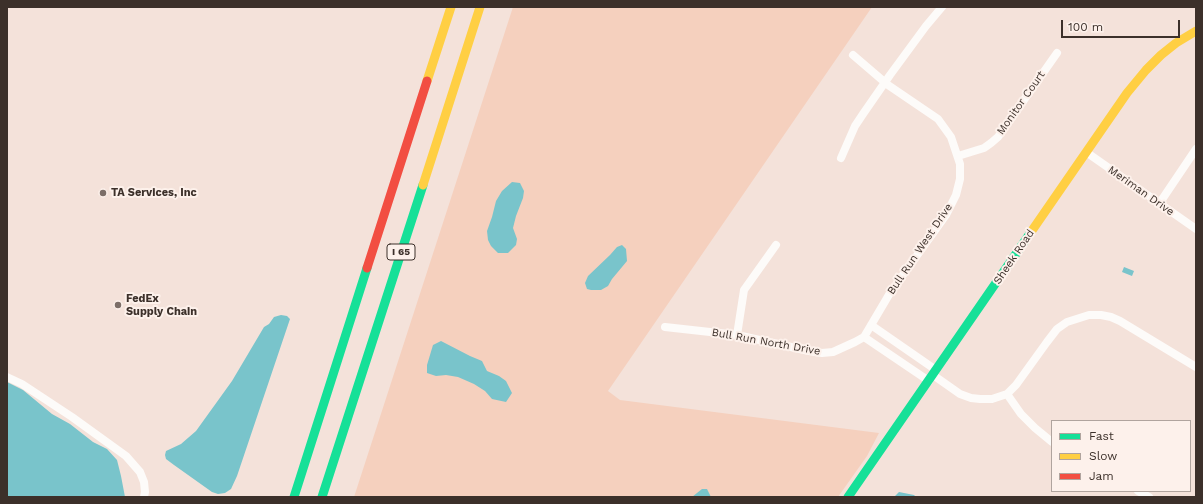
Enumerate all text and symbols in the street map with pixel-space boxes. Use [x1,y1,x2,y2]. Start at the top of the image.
scale bar [1063,12,1182,38]
text: 100 m [1068,20,1103,34]
street label: Monitor Court [994,69,1048,137]
street label: Meriman Drive [1105,163,1177,219]
place label: TA Services, Inc [111,186,197,200]
marker: TA Services, Inc [98,188,108,198]
street label: Bull Run West Drive [885,201,955,297]
street label: Sheek Road [991,227,1037,287]
road number: I 65 [387,244,415,260]
place label: FedEx Supply Chain [126,292,197,318]
marker: FedEx Supply Chain [113,300,123,310]
street label: Bull Run North Drive [711,326,821,358]
legend [1051,420,1191,492]
text: Fast [1089,429,1114,443]
text: Slow [1089,449,1117,463]
text: Jam [1089,469,1114,483]

